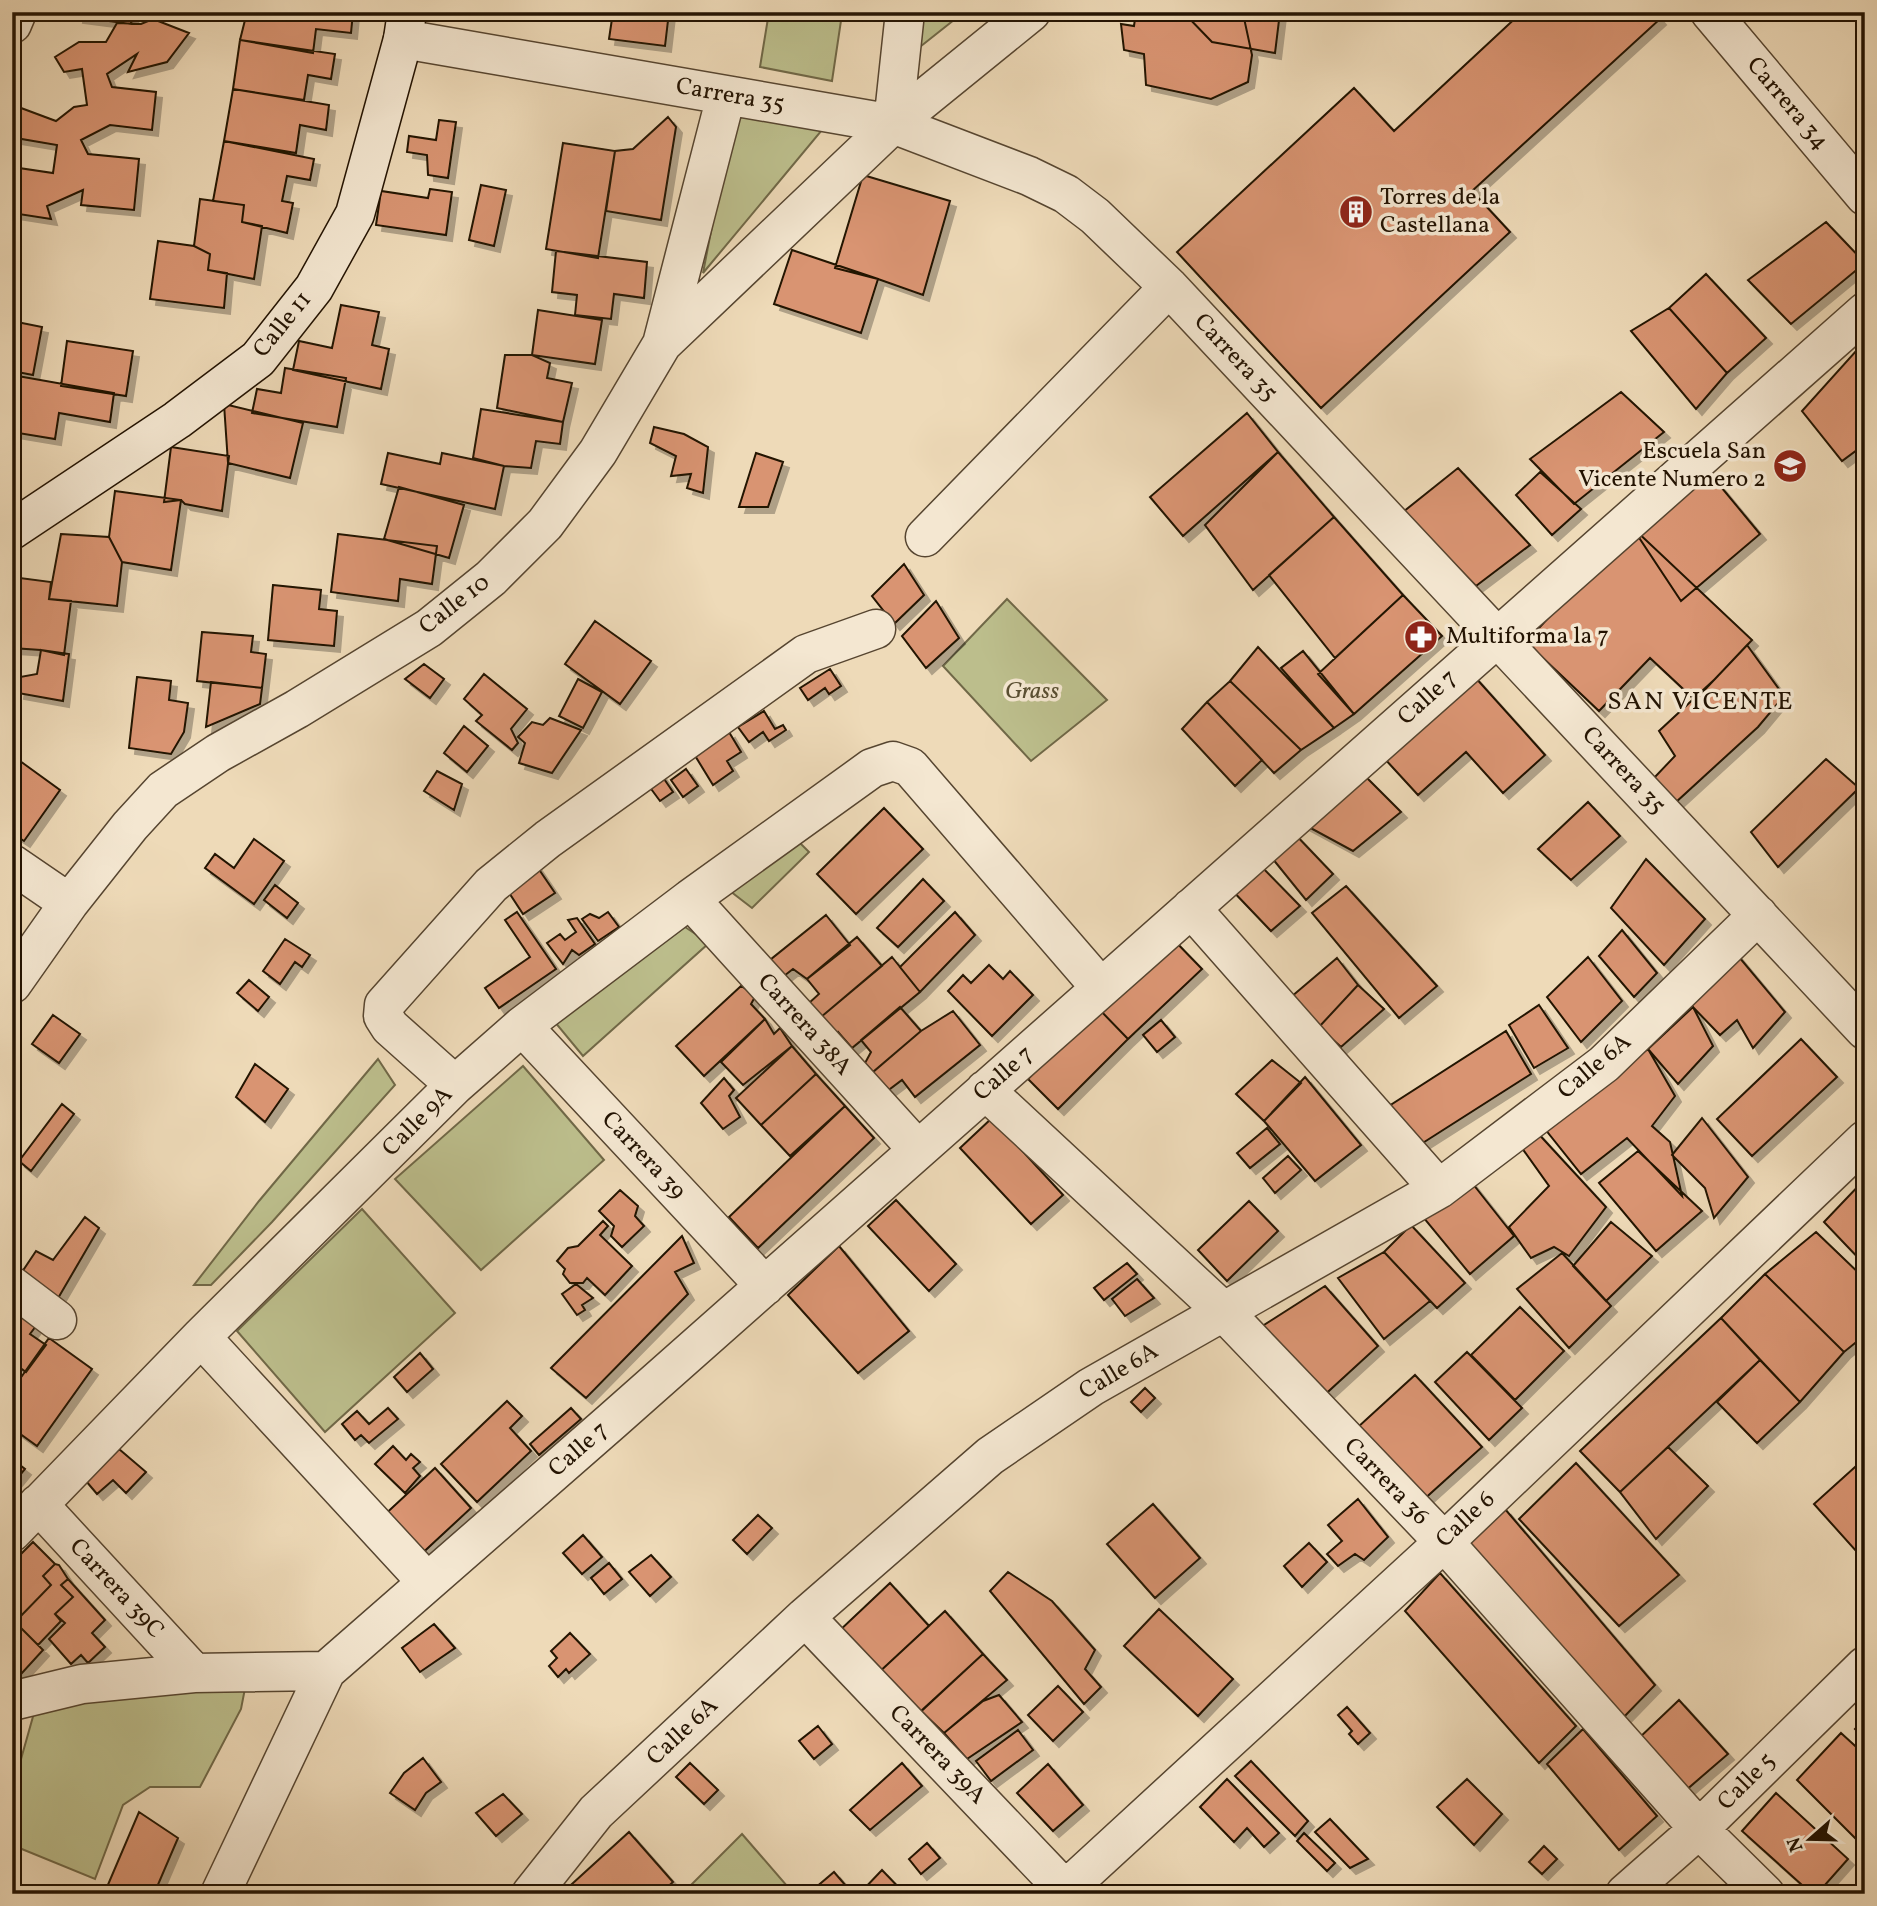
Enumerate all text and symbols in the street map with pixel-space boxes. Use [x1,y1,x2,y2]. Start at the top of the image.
street label: Carrera 34 [1738,50,1836,158]
street label: Carrera 35 [673,70,787,122]
place label: Torres de la Castellana [1380,181,1501,243]
building icon: Torres de la Castellana [1337,193,1375,231]
street label: Calle 11 [246,284,320,366]
street label: Carrera 35 [1185,306,1285,410]
place label: Escuela San Vicente Numero 2 [1578,435,1766,497]
school or university icon: Escuela San Vicente Numero 2 [1771,447,1809,485]
street label: Calle 10 [412,566,498,644]
pharmacy icon: Multiforma la 7 [1402,618,1440,656]
place label: Multiforma la 7 [1446,620,1609,654]
street label: Calle 7 [1391,662,1465,734]
park label: Grass [1005,675,1059,709]
district label: SAN VICENTE [1607,684,1795,720]
street label: Carrera 35 [1573,719,1673,823]
street label: Carrera 38A [749,966,859,1084]
street label: Calle 6A [1551,1026,1639,1108]
street label: Calle 7 [967,1038,1041,1110]
street label: Calle 9A [375,1079,461,1165]
street label: Carrera 39 [593,1104,693,1208]
street label: Calle 6A [1073,1335,1165,1409]
street label: Calle 7 [542,1414,616,1486]
street label: Carrera 36 [1335,1430,1437,1534]
street label: Calle 6 [1429,1484,1503,1556]
street label: Carrera 39C [61,1531,171,1647]
street label: Calle 6A [640,1690,727,1774]
street label: Carrera 39A [881,1697,993,1813]
street label: Calle 5 [1710,1745,1784,1819]
north arrow [1776,1804,1846,1874]
text: N [1781,1833,1810,1855]

